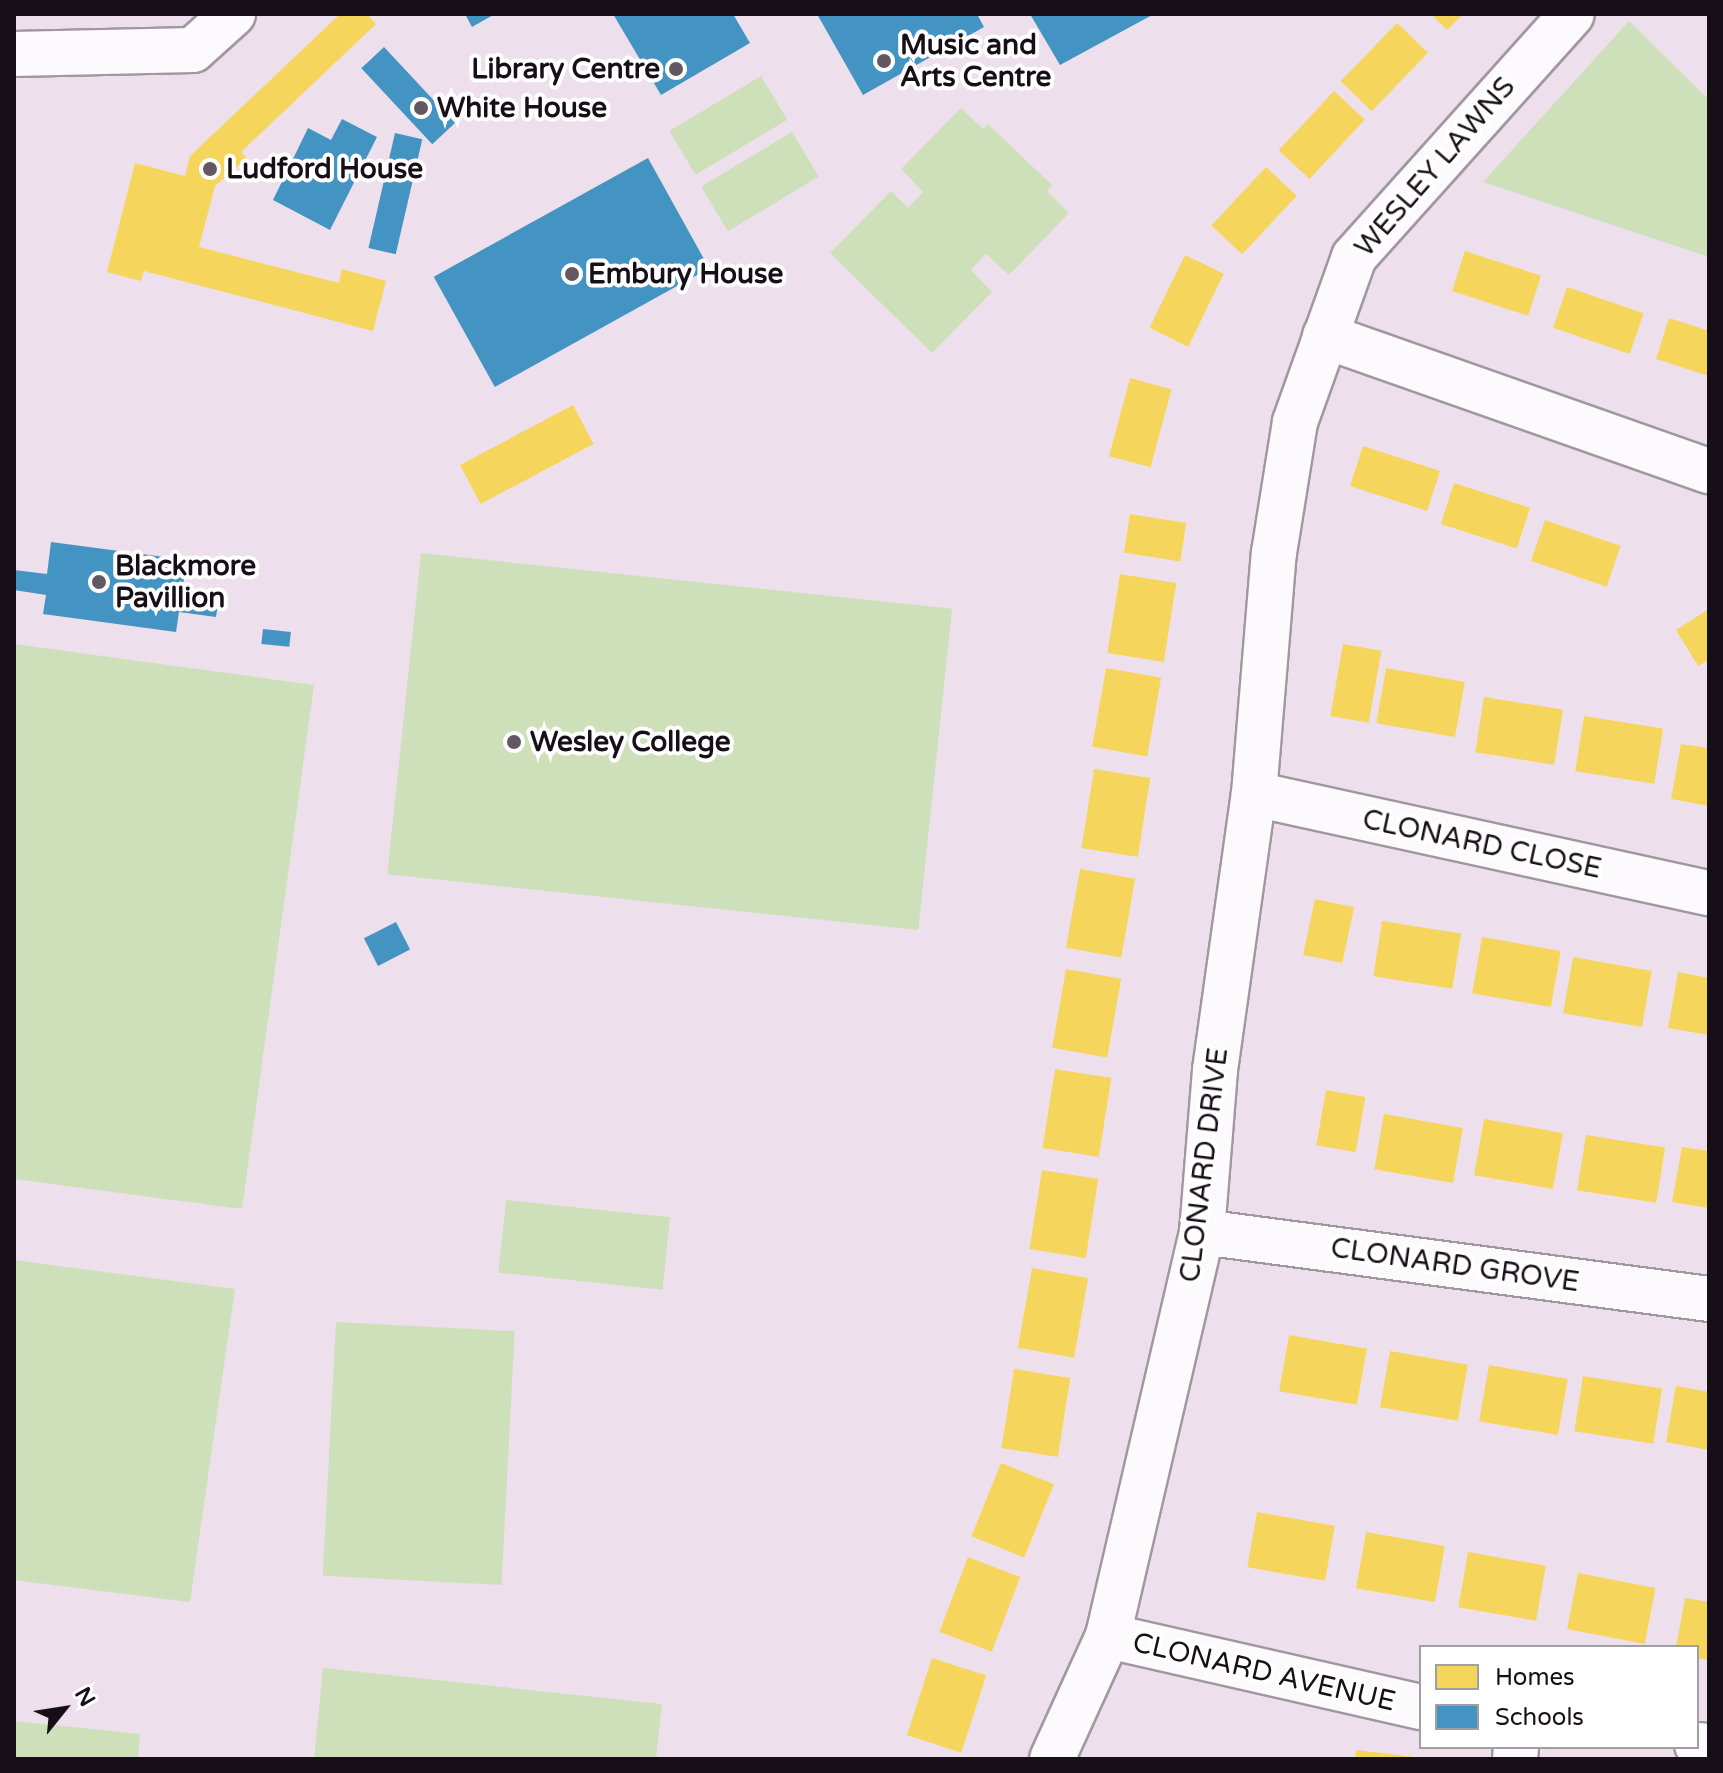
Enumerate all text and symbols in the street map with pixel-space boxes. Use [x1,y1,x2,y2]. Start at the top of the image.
place label: Music and Arts Centre [900,28,1051,94]
place label: Library Centre [471,52,660,86]
marker: Music and Arts Centre [875,52,893,70]
marker: Library Centre [667,60,685,78]
street label: WESLEY LAWNS [1348,70,1522,264]
place label: White House [437,91,607,125]
marker: White House [412,99,430,117]
place label: Ludford House [226,152,423,186]
marker: Ludford House [201,160,219,178]
place label: Embury House [588,257,783,291]
marker: Embury House [563,265,581,283]
place label: Blackmore Pavillion [115,549,256,615]
marker: Blackmore Pavillion [90,573,108,591]
place label: Wesley College [530,725,731,759]
marker: Wesley College [505,733,523,751]
street label: CLONARD CLOSE [1359,802,1605,886]
street label: CLONARD DRIVE [1173,1046,1235,1284]
street label: CLONARD GROVE [1329,1231,1581,1299]
street label: CLONARD AVENUE [1129,1625,1399,1719]
legend [1419,1645,1699,1749]
text: Homes [1495,1663,1575,1692]
north arrow [24,1669,104,1749]
text: N [69,1683,100,1711]
text: Schools [1495,1703,1584,1732]

